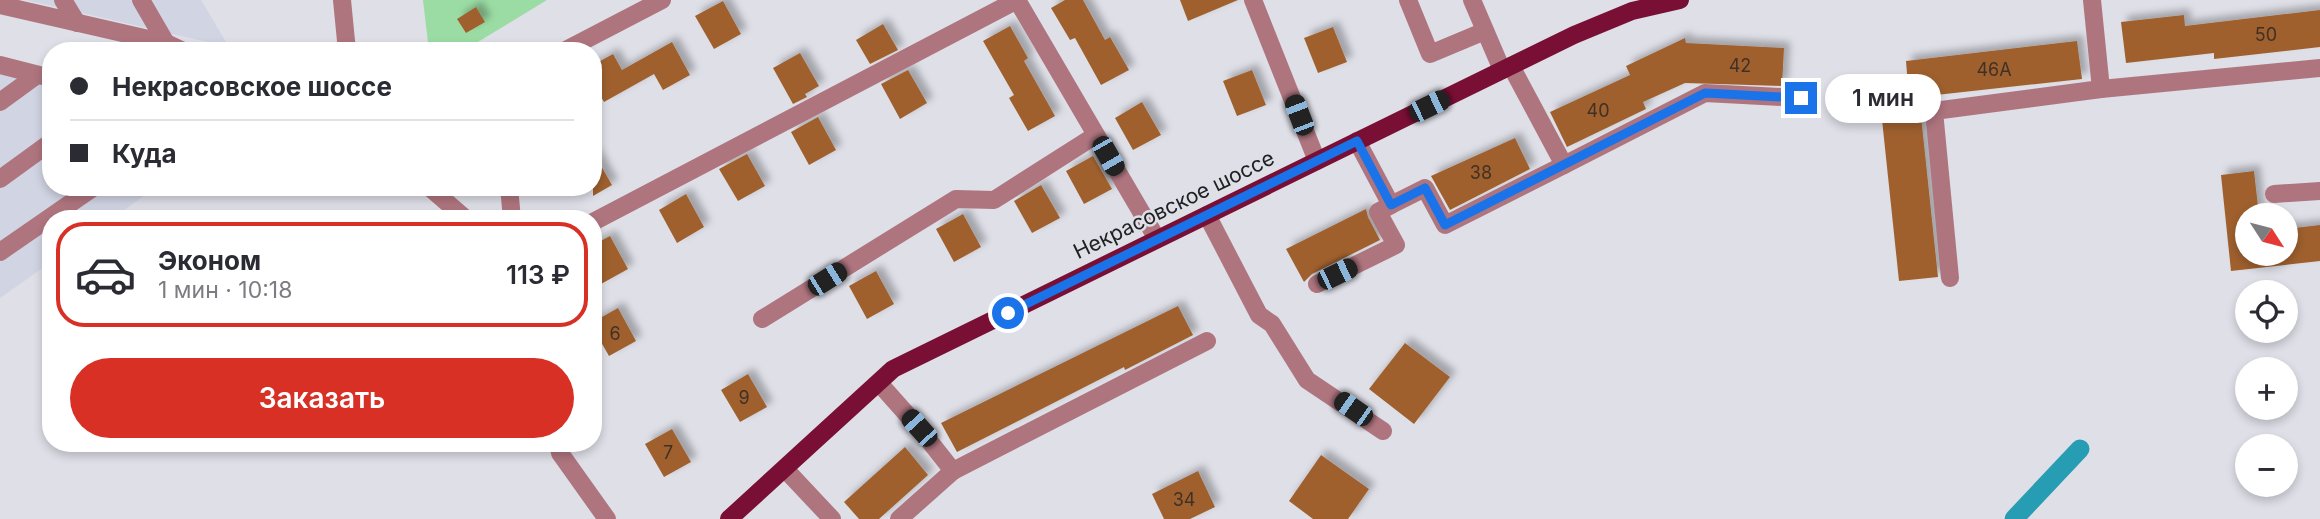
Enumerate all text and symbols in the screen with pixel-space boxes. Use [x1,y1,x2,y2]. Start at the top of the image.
house number: 50 [2255,24,2277,45]
house number: 42 [1729,55,1751,76]
house number: 46А [1976,59,2012,80]
text: Некрасовское шоссе [112,71,392,102]
callout: 1 мин [1826,74,1941,122]
route end [1785,82,1817,114]
text: 1 мин [1852,84,1914,112]
car [1406,87,1453,125]
car [1282,92,1317,138]
house number: 40 [1587,100,1609,121]
car [1089,133,1128,179]
text: Куда [112,138,177,169]
street label: Некрасовское шоссе [1069,145,1278,264]
house number: 38 [1470,162,1492,183]
north arrow [2235,203,2298,266]
map controls [2235,203,2298,497]
icon: car [74,243,137,306]
text: Эконом [158,245,261,276]
car [1314,255,1361,293]
text: 113 ₽ [506,259,570,290]
car [804,259,851,299]
text: 1 мин · 10:18 [158,276,292,304]
button: locate [2235,280,2298,343]
route start [992,297,1024,329]
house number: 6 [609,323,621,344]
button: + [2235,357,2298,420]
button: Заказать [70,358,574,438]
house number: 9 [738,387,750,408]
car [1330,388,1377,430]
car [898,405,941,451]
button: − [2235,434,2298,497]
house number: 7 [663,442,673,463]
house number: 34 [1173,489,1195,510]

